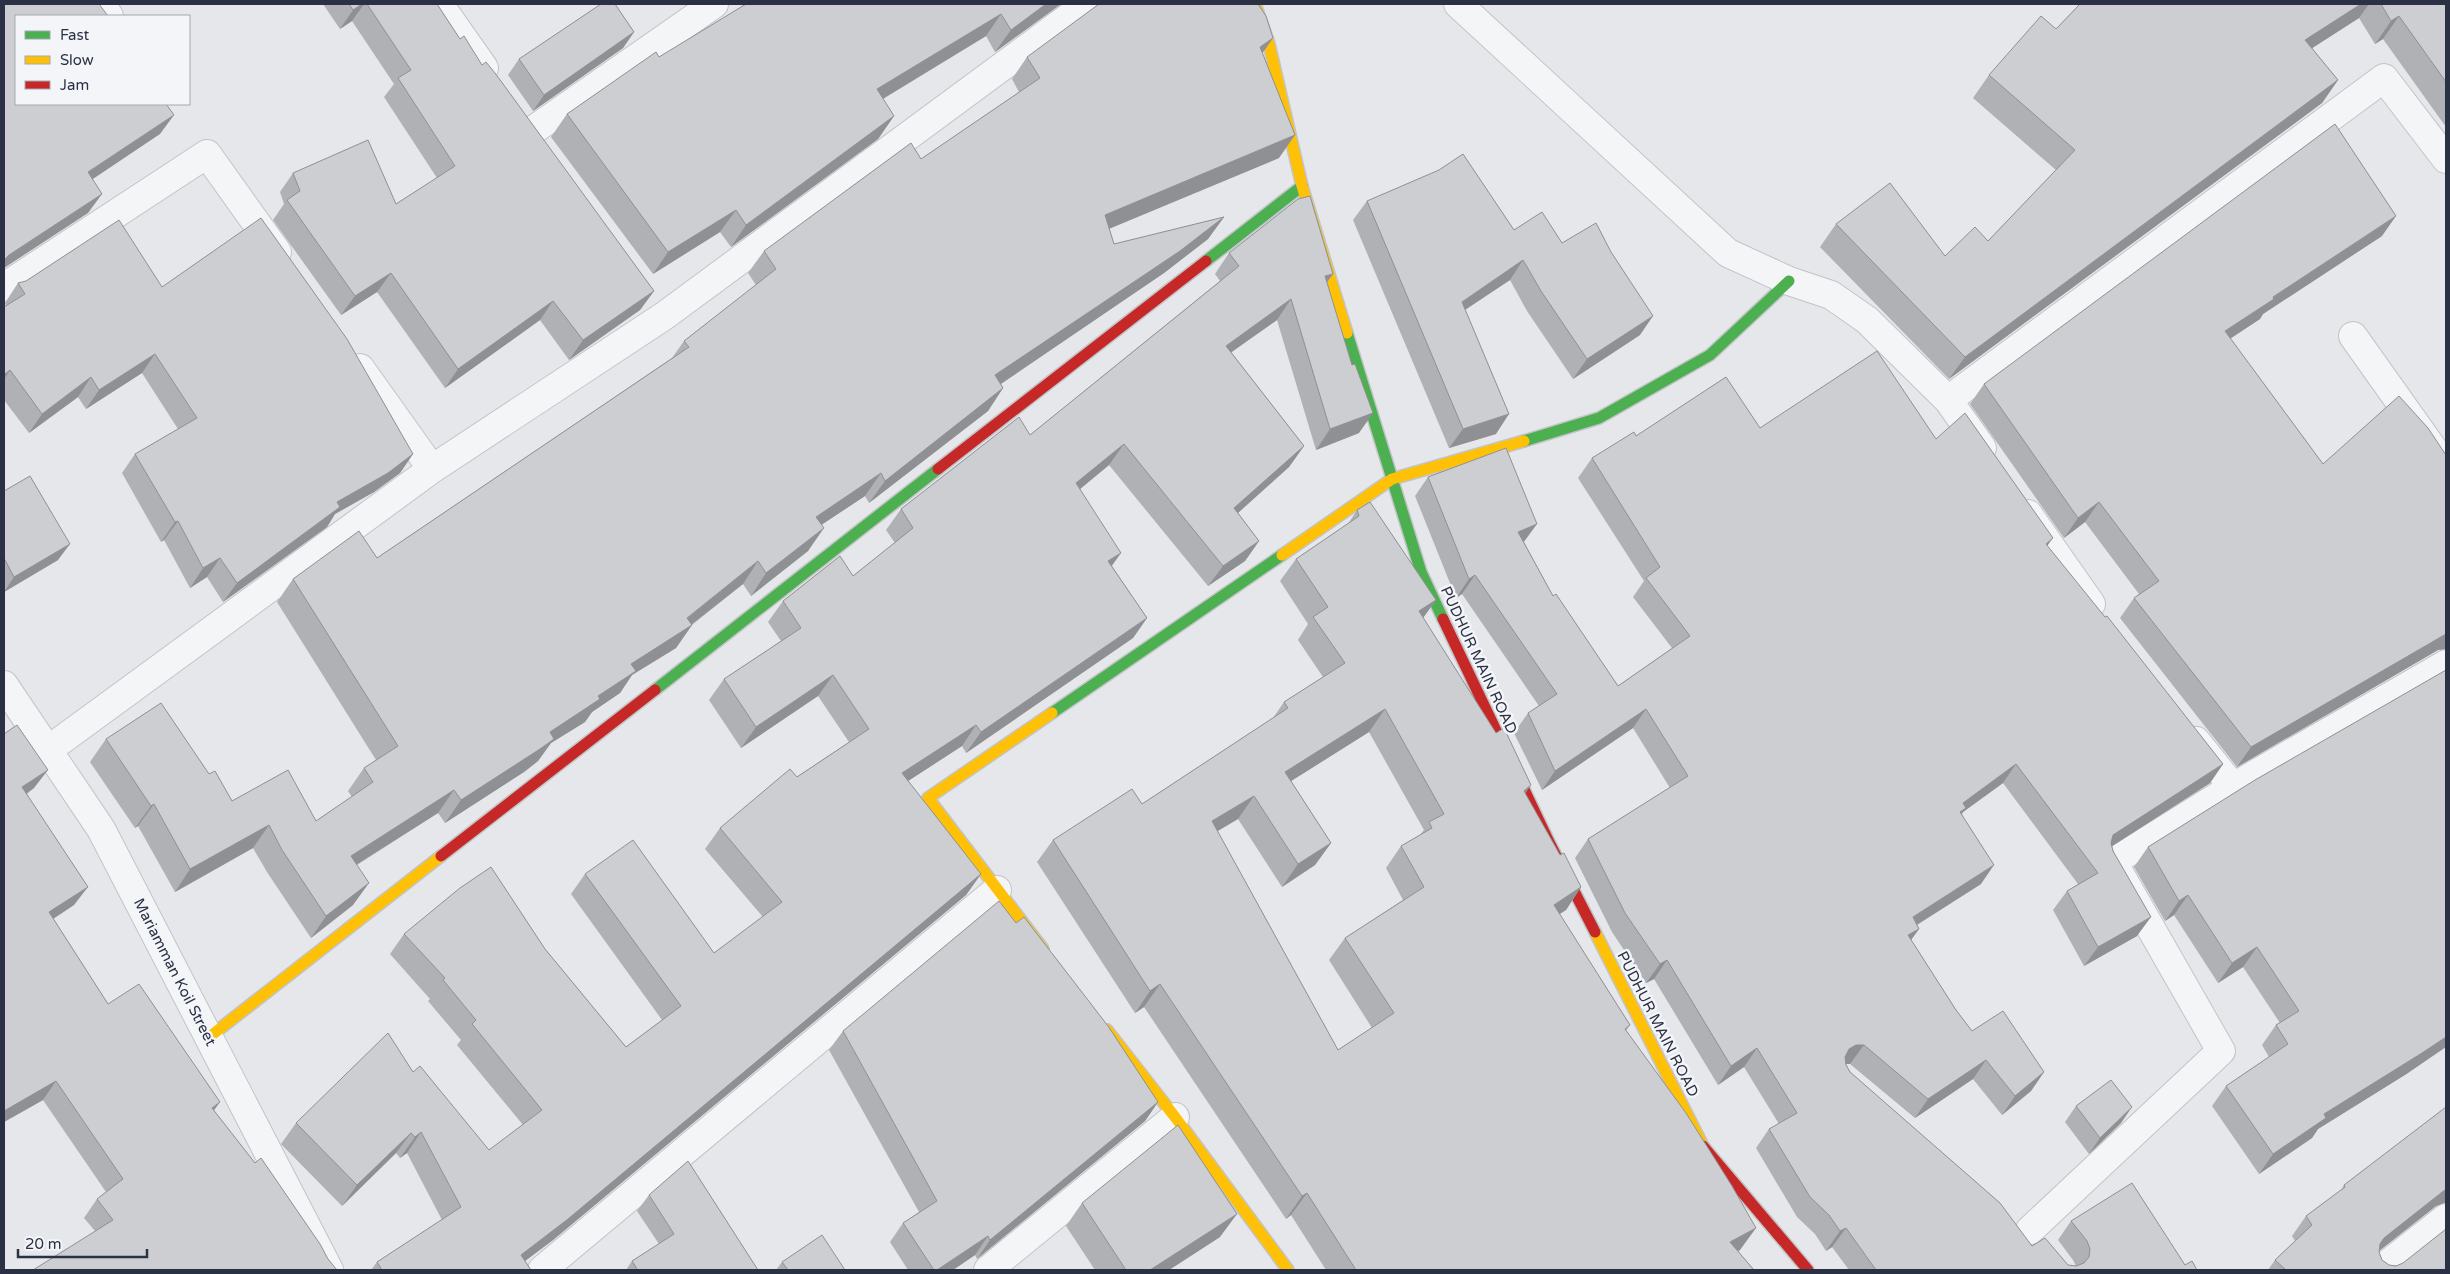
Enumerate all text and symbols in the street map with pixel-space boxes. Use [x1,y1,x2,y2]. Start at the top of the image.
legend [15,15,190,105]
text: Fast [60,26,90,44]
text: Slow [60,51,94,69]
text: Jam [60,76,89,94]
street label: PUDHUR MAIN ROAD [1437,583,1521,737]
street label: Mariamman Koil Street [130,895,220,1049]
street label: PUDHUR MAIN ROAD [1613,948,1703,1100]
scale bar [18,1226,146,1258]
text: 20 m [25,1235,62,1253]

